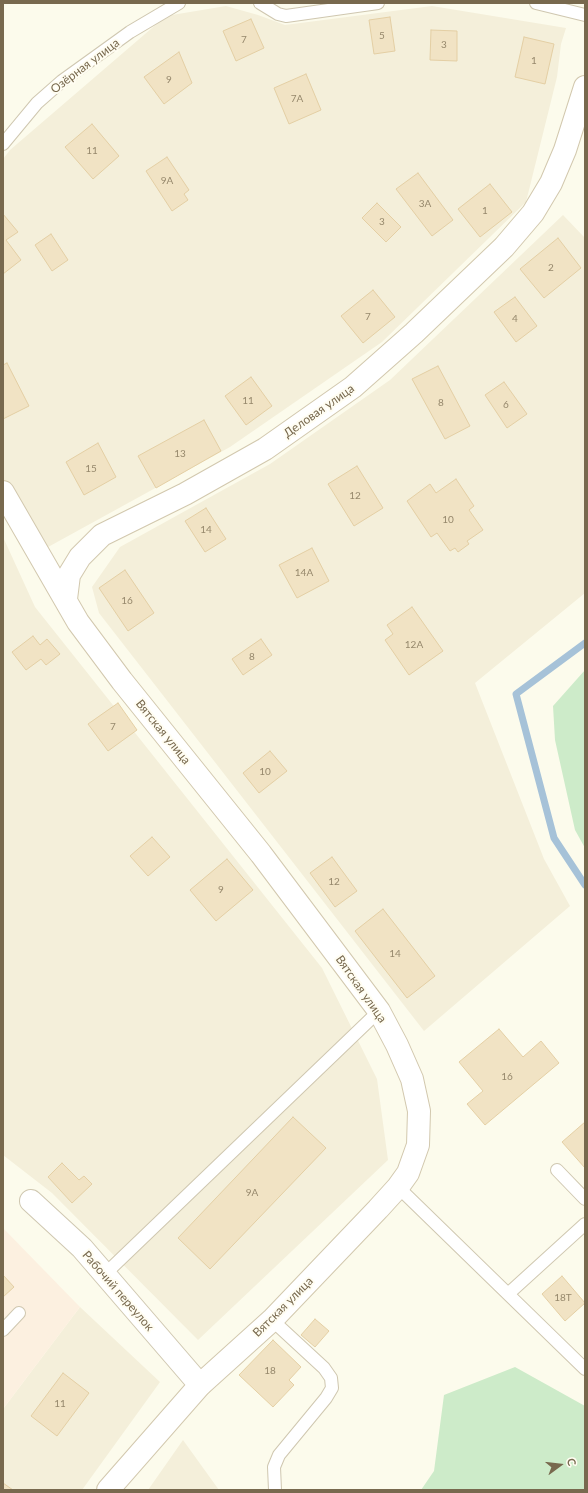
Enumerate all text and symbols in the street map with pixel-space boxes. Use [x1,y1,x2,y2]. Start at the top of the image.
house number: 5 [379,30,385,42]
house number: 7 [241,34,247,46]
street label: Озёрная улица [48,35,122,97]
house number: 3 [441,39,447,51]
house number: 1 [531,55,537,67]
house number: 9 [166,74,172,86]
house number: 7А [291,93,303,105]
house number: 11 [86,145,98,157]
house number: 9А [161,175,173,187]
house number: 3А [419,198,431,210]
house number: 1 [482,205,488,217]
house number: 3 [379,216,385,228]
house number: 2 [548,262,554,274]
house number: 7 [365,311,371,323]
house number: 4 [512,313,518,325]
street label: Деловая улица [281,381,357,441]
house number: 11 [242,395,254,407]
house number: 8 [438,397,444,409]
house number: 6 [503,399,509,411]
house number: 13 [174,448,186,460]
house number: 15 [85,463,97,475]
house number: 12 [349,490,361,502]
house number: 10 [442,514,454,526]
house number: 14 [200,524,212,536]
house number: 14А [295,567,313,579]
house number: 16 [121,595,133,607]
house number: 12А [405,639,423,651]
house number: 8 [249,651,255,663]
street label: Вятская улица [133,697,193,767]
house number: 7 [110,721,116,733]
house number: 10 [259,766,271,778]
house number: 12 [328,876,340,888]
house number: 9 [218,884,224,896]
house number: 14 [389,948,401,960]
street label: Вятская улица [332,953,390,1025]
house number: 16 [501,1071,513,1083]
house number: 9А [246,1187,258,1199]
street label: Рабочий переулок [79,1248,157,1334]
street label: Вятская улица [250,1274,316,1340]
house number: 18Т [554,1292,572,1304]
house number: 18 [264,1365,276,1377]
house number: 11 [54,1398,66,1410]
north arrow [540,1445,580,1485]
text: С [565,1457,579,1467]

